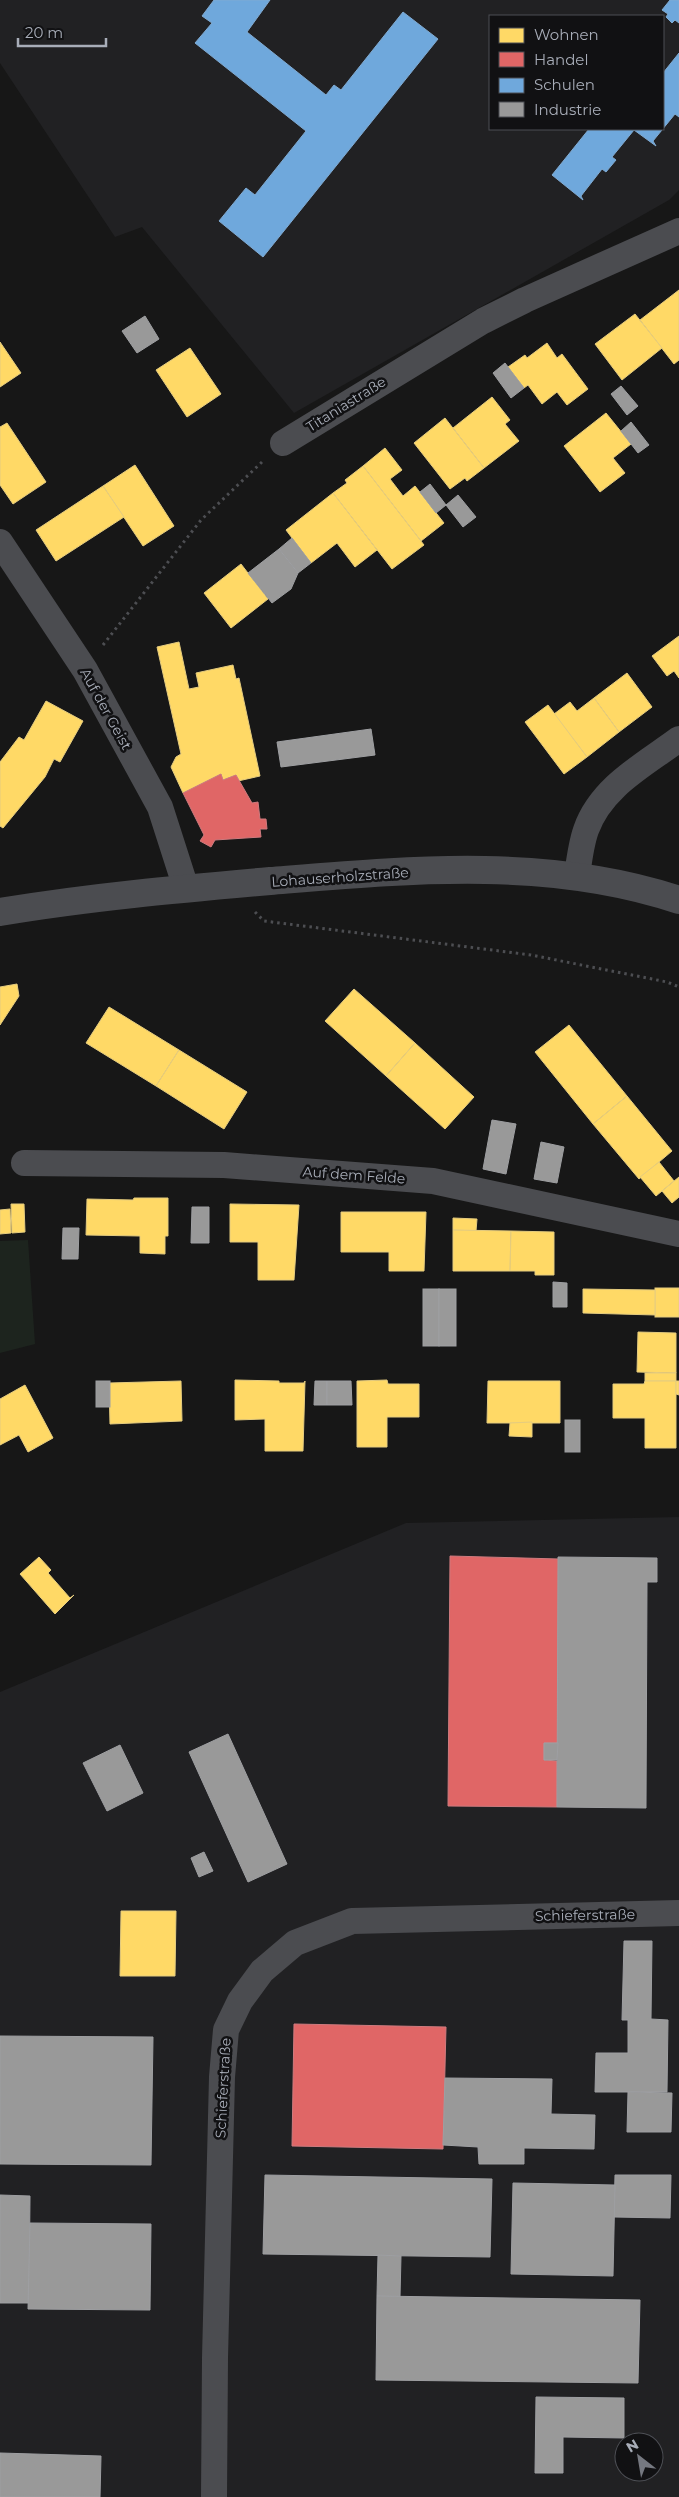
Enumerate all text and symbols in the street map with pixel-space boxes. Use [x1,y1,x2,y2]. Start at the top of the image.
scale bar [18,15,105,47]
legend [489,15,664,130]
text: 20 m [25,23,63,42]
text: Wohnen [534,25,599,44]
text: Handel [534,50,588,69]
text: Schulen [534,75,595,94]
text: Industrie [534,100,601,119]
street label: Titaniastraße [303,372,389,436]
street label: Auf der Geist [76,665,136,753]
street label: Lohauserholzstraße [271,863,409,891]
street label: Auf dem Felde [302,1162,406,1188]
street label: Schieferstraße [535,1905,635,1925]
street label: Schieferstraße [211,2037,235,2139]
north arrow [614,2432,664,2482]
text: N [623,2435,642,2456]

